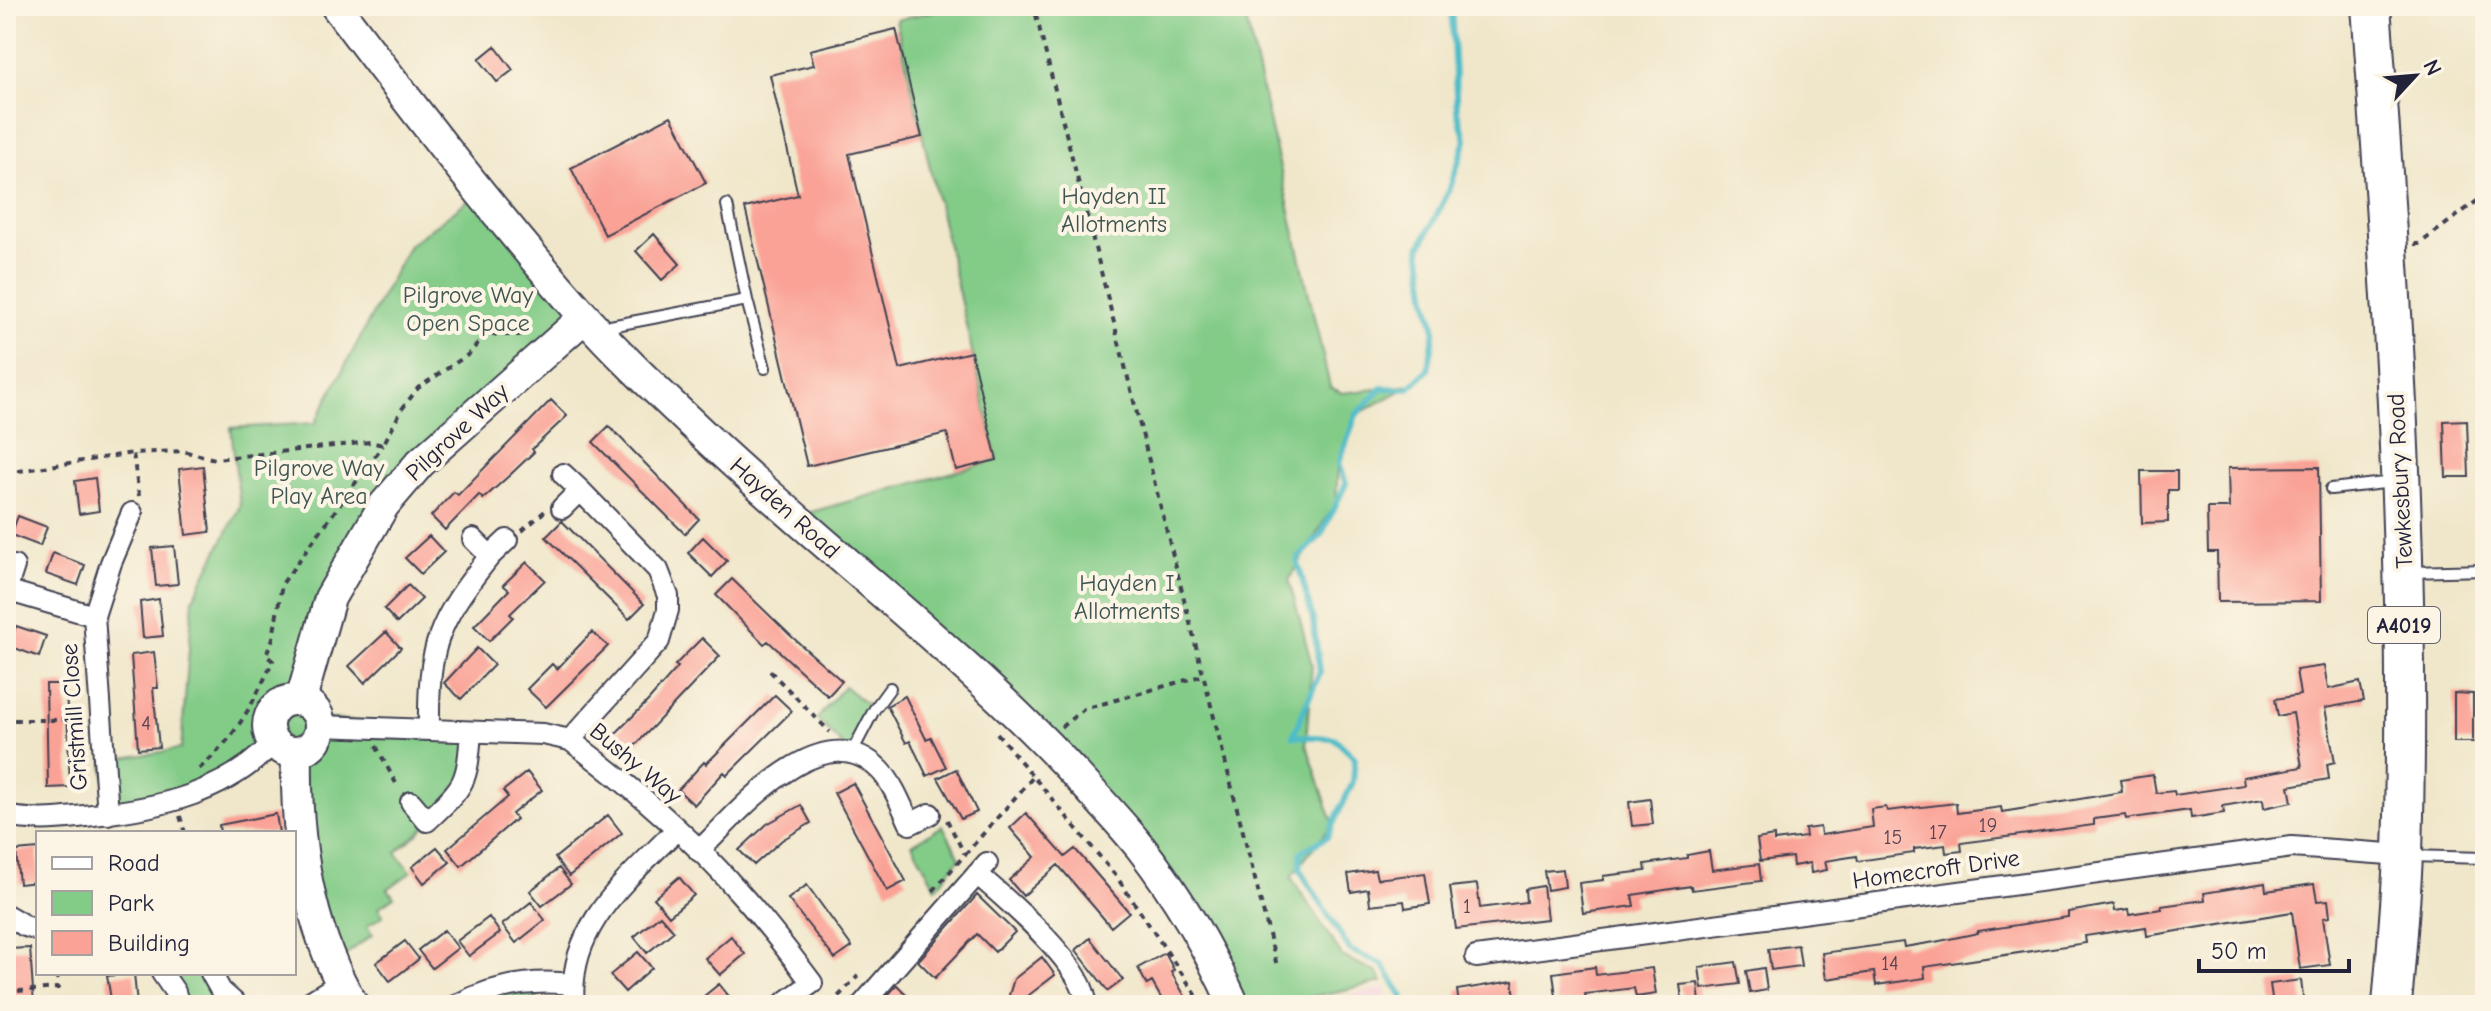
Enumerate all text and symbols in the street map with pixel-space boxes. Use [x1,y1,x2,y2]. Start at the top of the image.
north arrow [2375,36,2455,116]
text: N [2417,56,2447,80]
park label: Hayden II Allotments [1061,182,1167,238]
park label: Pilgrove Way Open Space [403,281,533,337]
street label: Pilgrove Way [400,377,514,487]
street label: Tewkesbury Road [2381,393,2419,569]
street label: Hayden Road [724,451,846,565]
park label: Pilgrove Way Play Area [254,454,384,510]
park label: Hayden I Allotments [1074,569,1180,625]
road number: A4019 [2368,607,2440,643]
street label: Gristmill Close [55,643,93,791]
house number: 4 [141,712,151,735]
street label: Bushy Way [584,717,688,810]
house number: 19 [1979,814,1997,837]
house number: 17 [1929,821,1947,844]
house number: 15 [1884,826,1902,849]
legend [36,831,296,975]
street label: Homecroft Drive [1851,843,2021,895]
text: Road [108,849,160,877]
text: Park [108,889,154,917]
house number: 1 [1463,895,1471,918]
scale bar [2199,923,2349,973]
text: Building [108,929,190,957]
text: 50 m [2211,937,2267,965]
house number: 14 [1881,952,1899,975]

